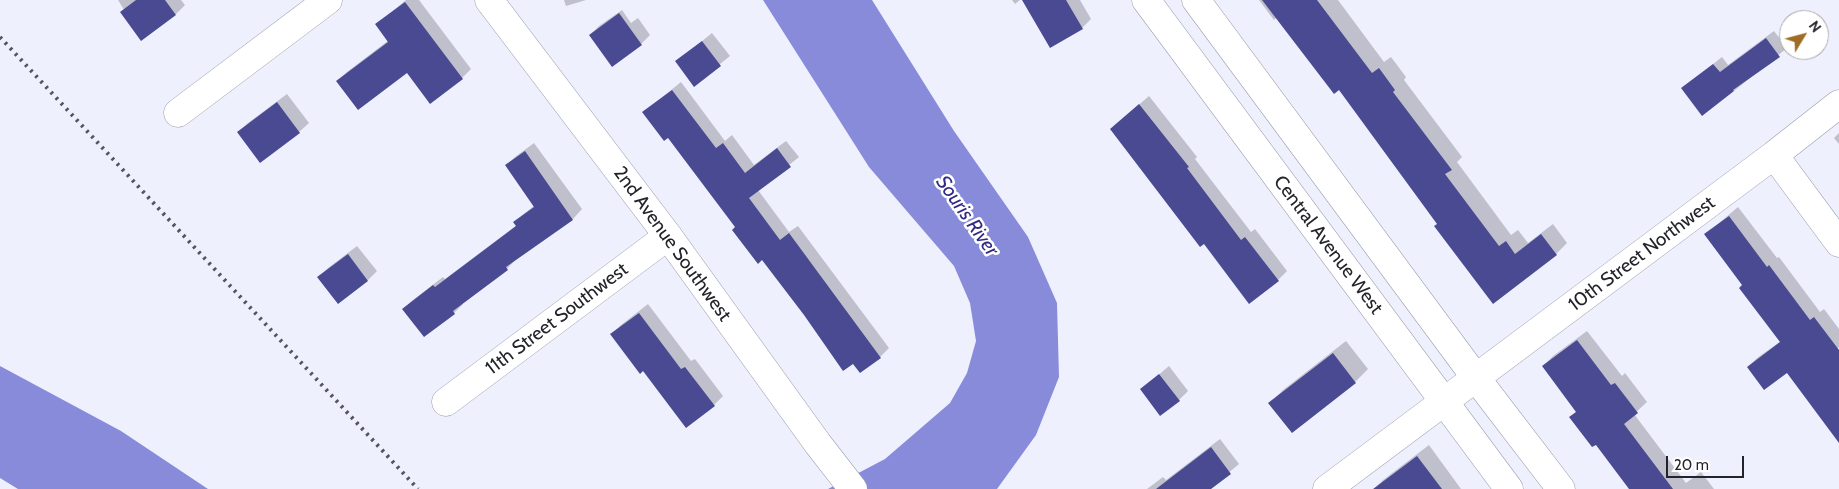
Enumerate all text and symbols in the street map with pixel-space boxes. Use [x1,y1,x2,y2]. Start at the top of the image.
north arrow [1779,10,1829,60]
text: N [1805,17,1825,36]
street label: 2nd Avenue Southwest [608,162,736,326]
water label: Souris River [931,171,1003,261]
street label: Central Avenue West [1268,171,1388,319]
street label: 10th Street Northwest [1564,192,1720,316]
street label: 11th Street Southwest [481,258,633,380]
scale bar [1669,446,1746,478]
text: 20 m [1674,456,1709,474]

